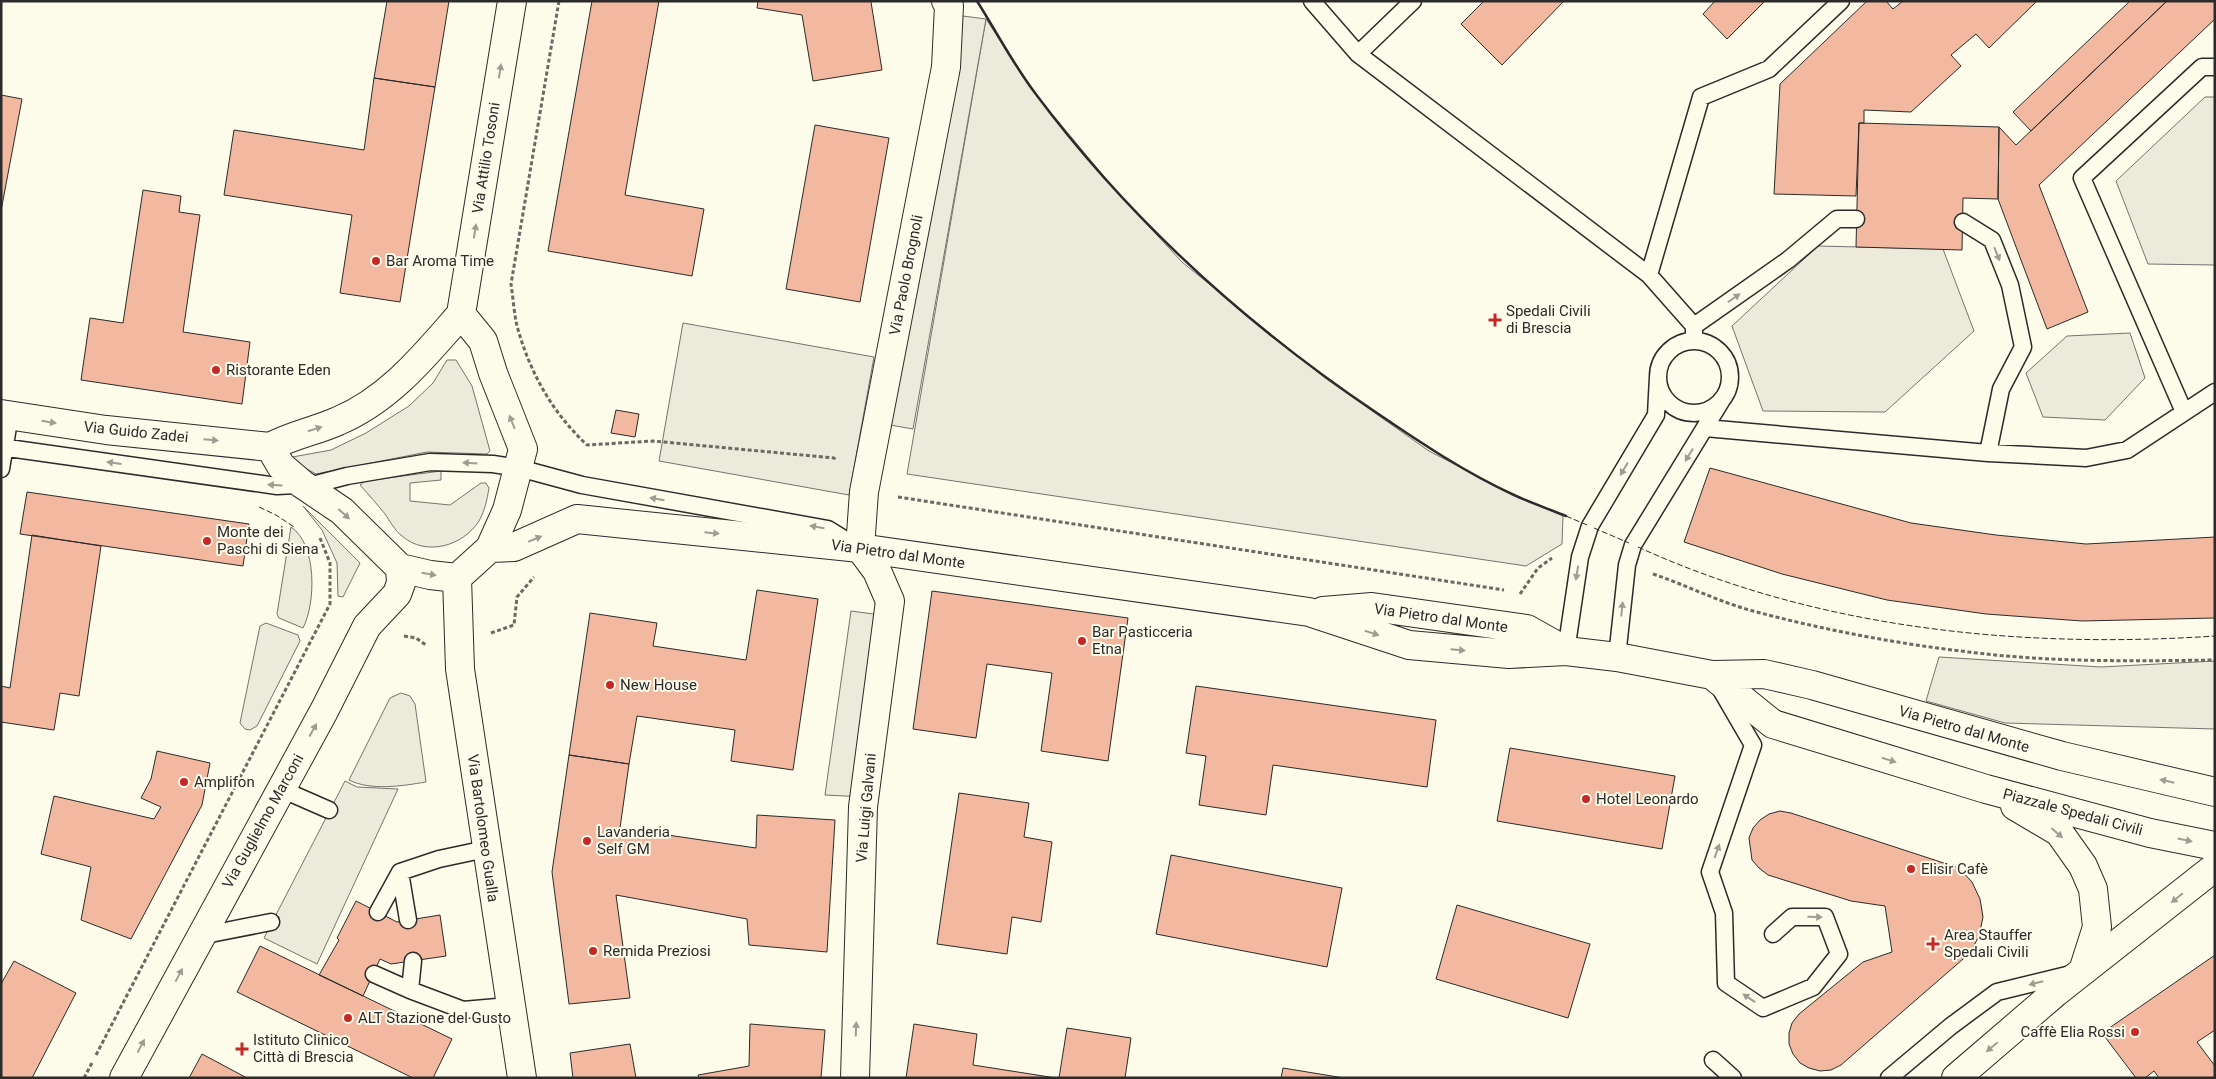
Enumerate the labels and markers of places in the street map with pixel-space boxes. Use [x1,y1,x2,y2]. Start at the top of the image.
place label: Bar Aroma Time [386,252,494,270]
marker: Bar Aroma Time [370,255,382,267]
place label: Spedali Civili di Brescia [1506,302,1591,337]
marker: Spedali Civili di Brescia [1488,313,1502,327]
place label: Ristorante Eden [226,361,331,379]
marker: Ristorante Eden [210,364,222,376]
place label: Monte dei Paschi di Siena [217,523,319,558]
marker: Monte dei Paschi di Siena [201,535,213,547]
place label: Bar Pasticceria Etna [1092,623,1193,658]
marker: Bar Pasticceria Etna [1076,635,1088,647]
place label: New House [620,676,697,694]
marker: New House [604,679,616,691]
place label: Amplifon [194,773,255,791]
marker: Amplifon [178,776,190,788]
place label: Hotel Leonardo [1596,790,1698,808]
marker: Hotel Leonardo [1580,793,1592,805]
place label: Lavanderia Self GM [597,823,670,858]
marker: Lavanderia Self GM [581,835,593,847]
place label: Elisir Cafè [1921,860,1988,878]
marker: Elisir Cafè [1905,863,1917,875]
place label: Area Stauffer Spedali Civili [1944,926,2032,961]
marker: Area Stauffer Spedali Civili [1926,937,1940,951]
place label: Remida Preziosi [603,942,711,960]
marker: Remida Preziosi [587,945,599,957]
place label: ALT Stazione del Gusto [358,1009,511,1027]
marker: ALT Stazione del Gusto [342,1012,354,1024]
place label: Caffè Elia Rossi [2021,1023,2125,1041]
marker: Caffè Elia Rossi [2129,1026,2141,1038]
place label: Istituto Clinico Città di Brescia [253,1031,354,1066]
marker: Istituto Clinico Città di Brescia [235,1042,249,1056]

